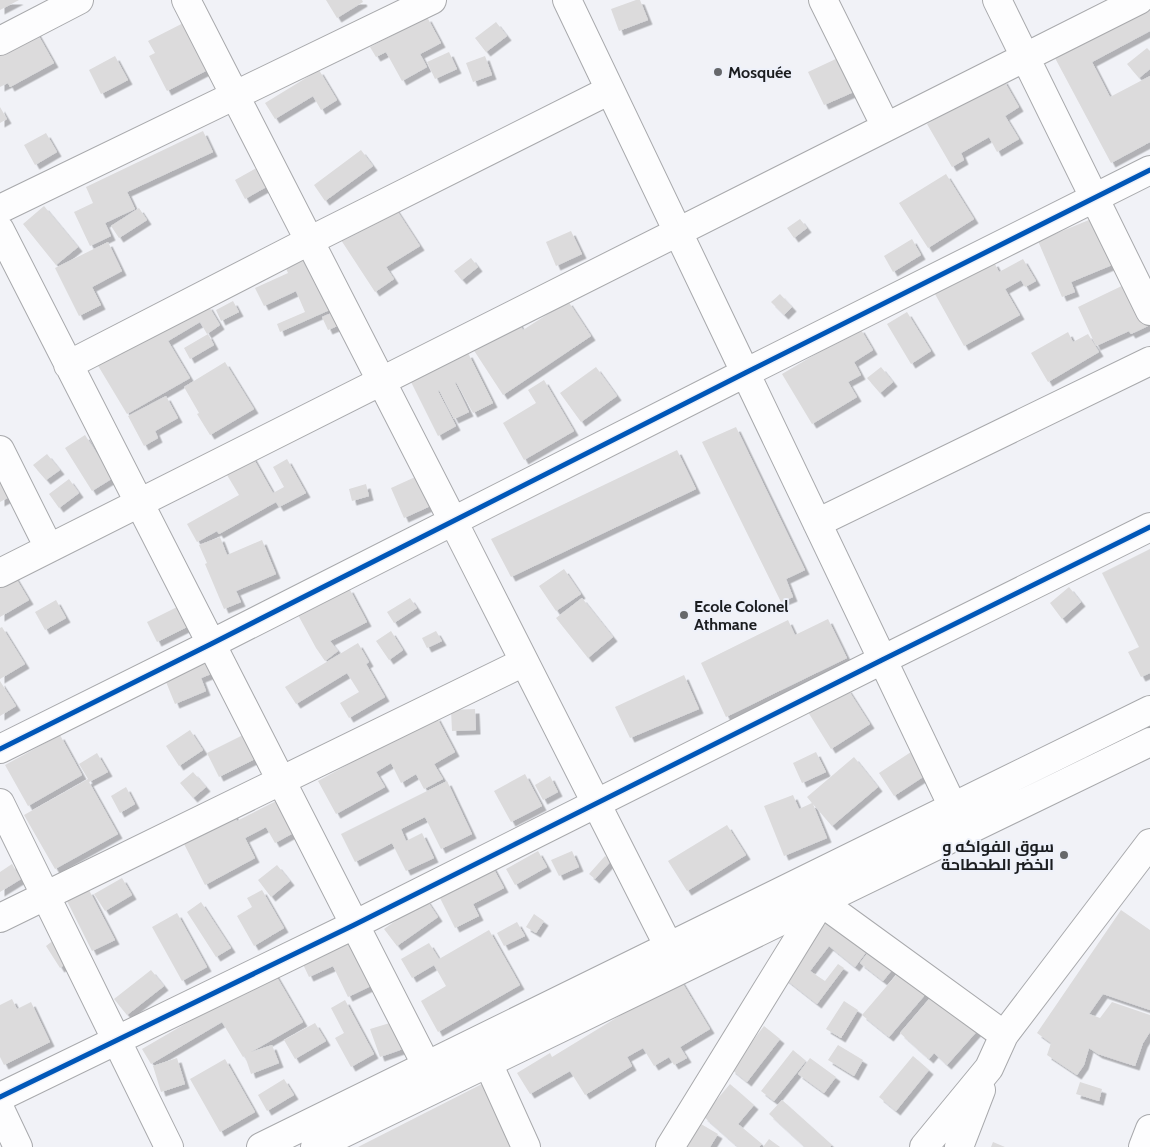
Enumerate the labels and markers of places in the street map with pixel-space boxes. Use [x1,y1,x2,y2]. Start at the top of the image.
place label: Mosquée [728,63,791,82]
marker: Mosquée [712,66,724,78]
place label: Ecole Colonel Athmane [694,597,788,634]
marker: Ecole Colonel Athmane [678,609,690,621]
place label: سوق الفواكه و الخضر الطحطاحة [941,837,1054,874]
marker: سوق الفواكه و الخضر الطحطاحة [1058,849,1070,861]

